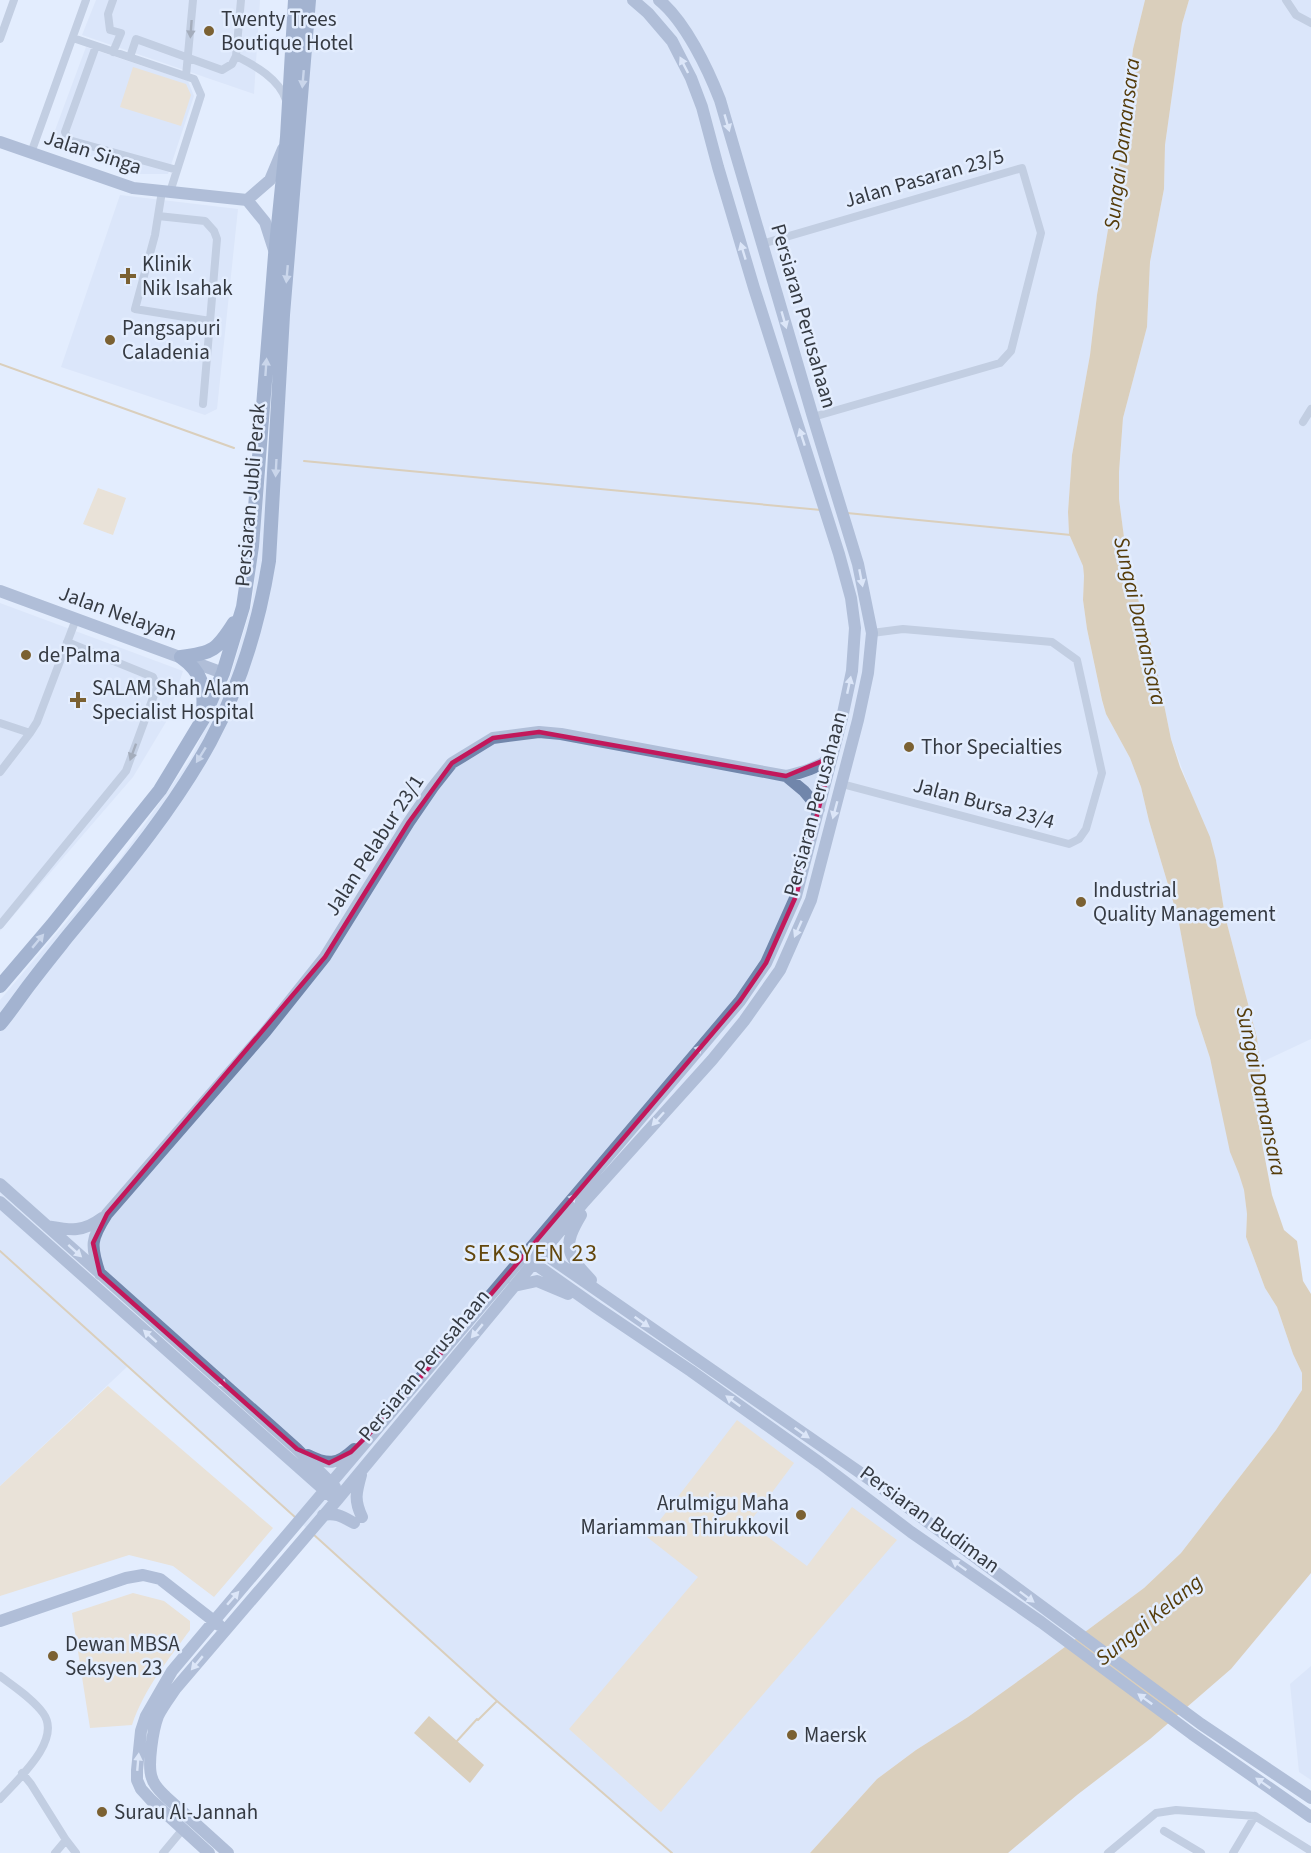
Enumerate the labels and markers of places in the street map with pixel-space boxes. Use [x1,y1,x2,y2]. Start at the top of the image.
place label: Twenty Trees Boutique Hotel [221,4,353,58]
marker: Twenty Trees Boutique Hotel [202,24,216,38]
place label: Klinik Nik Isahak [142,249,233,303]
marker: Klinik Nik Isahak [119,267,137,285]
place label: Pangsapuri Caladenia [122,313,221,367]
marker: Pangsapuri Caladenia [103,333,117,347]
place label: de'Palma [38,640,120,670]
marker: de'Palma [19,648,33,662]
place label: SALAM Shah Alam Specialist Hospital [92,673,254,727]
marker: SALAM Shah Alam Specialist Hospital [69,691,87,709]
place label: Thor Specialties [921,732,1062,762]
marker: Thor Specialties [902,740,916,754]
place label: Industrial Quality Management [1093,875,1276,929]
marker: Industrial Quality Management [1074,895,1088,909]
place label: Arulmigu Maha Mariamman Thirukkovil [580,1488,789,1542]
marker: Arulmigu Maha Mariamman Thirukkovil [794,1508,808,1522]
place label: Dewan MBSA Seksyen 23 [65,1629,180,1683]
marker: Dewan MBSA Seksyen 23 [46,1649,60,1663]
place label: Maersk [804,1720,867,1750]
marker: Maersk [785,1728,799,1742]
place label: Surau Al-Jannah [114,1797,258,1827]
marker: Surau Al-Jannah [95,1805,109,1819]

